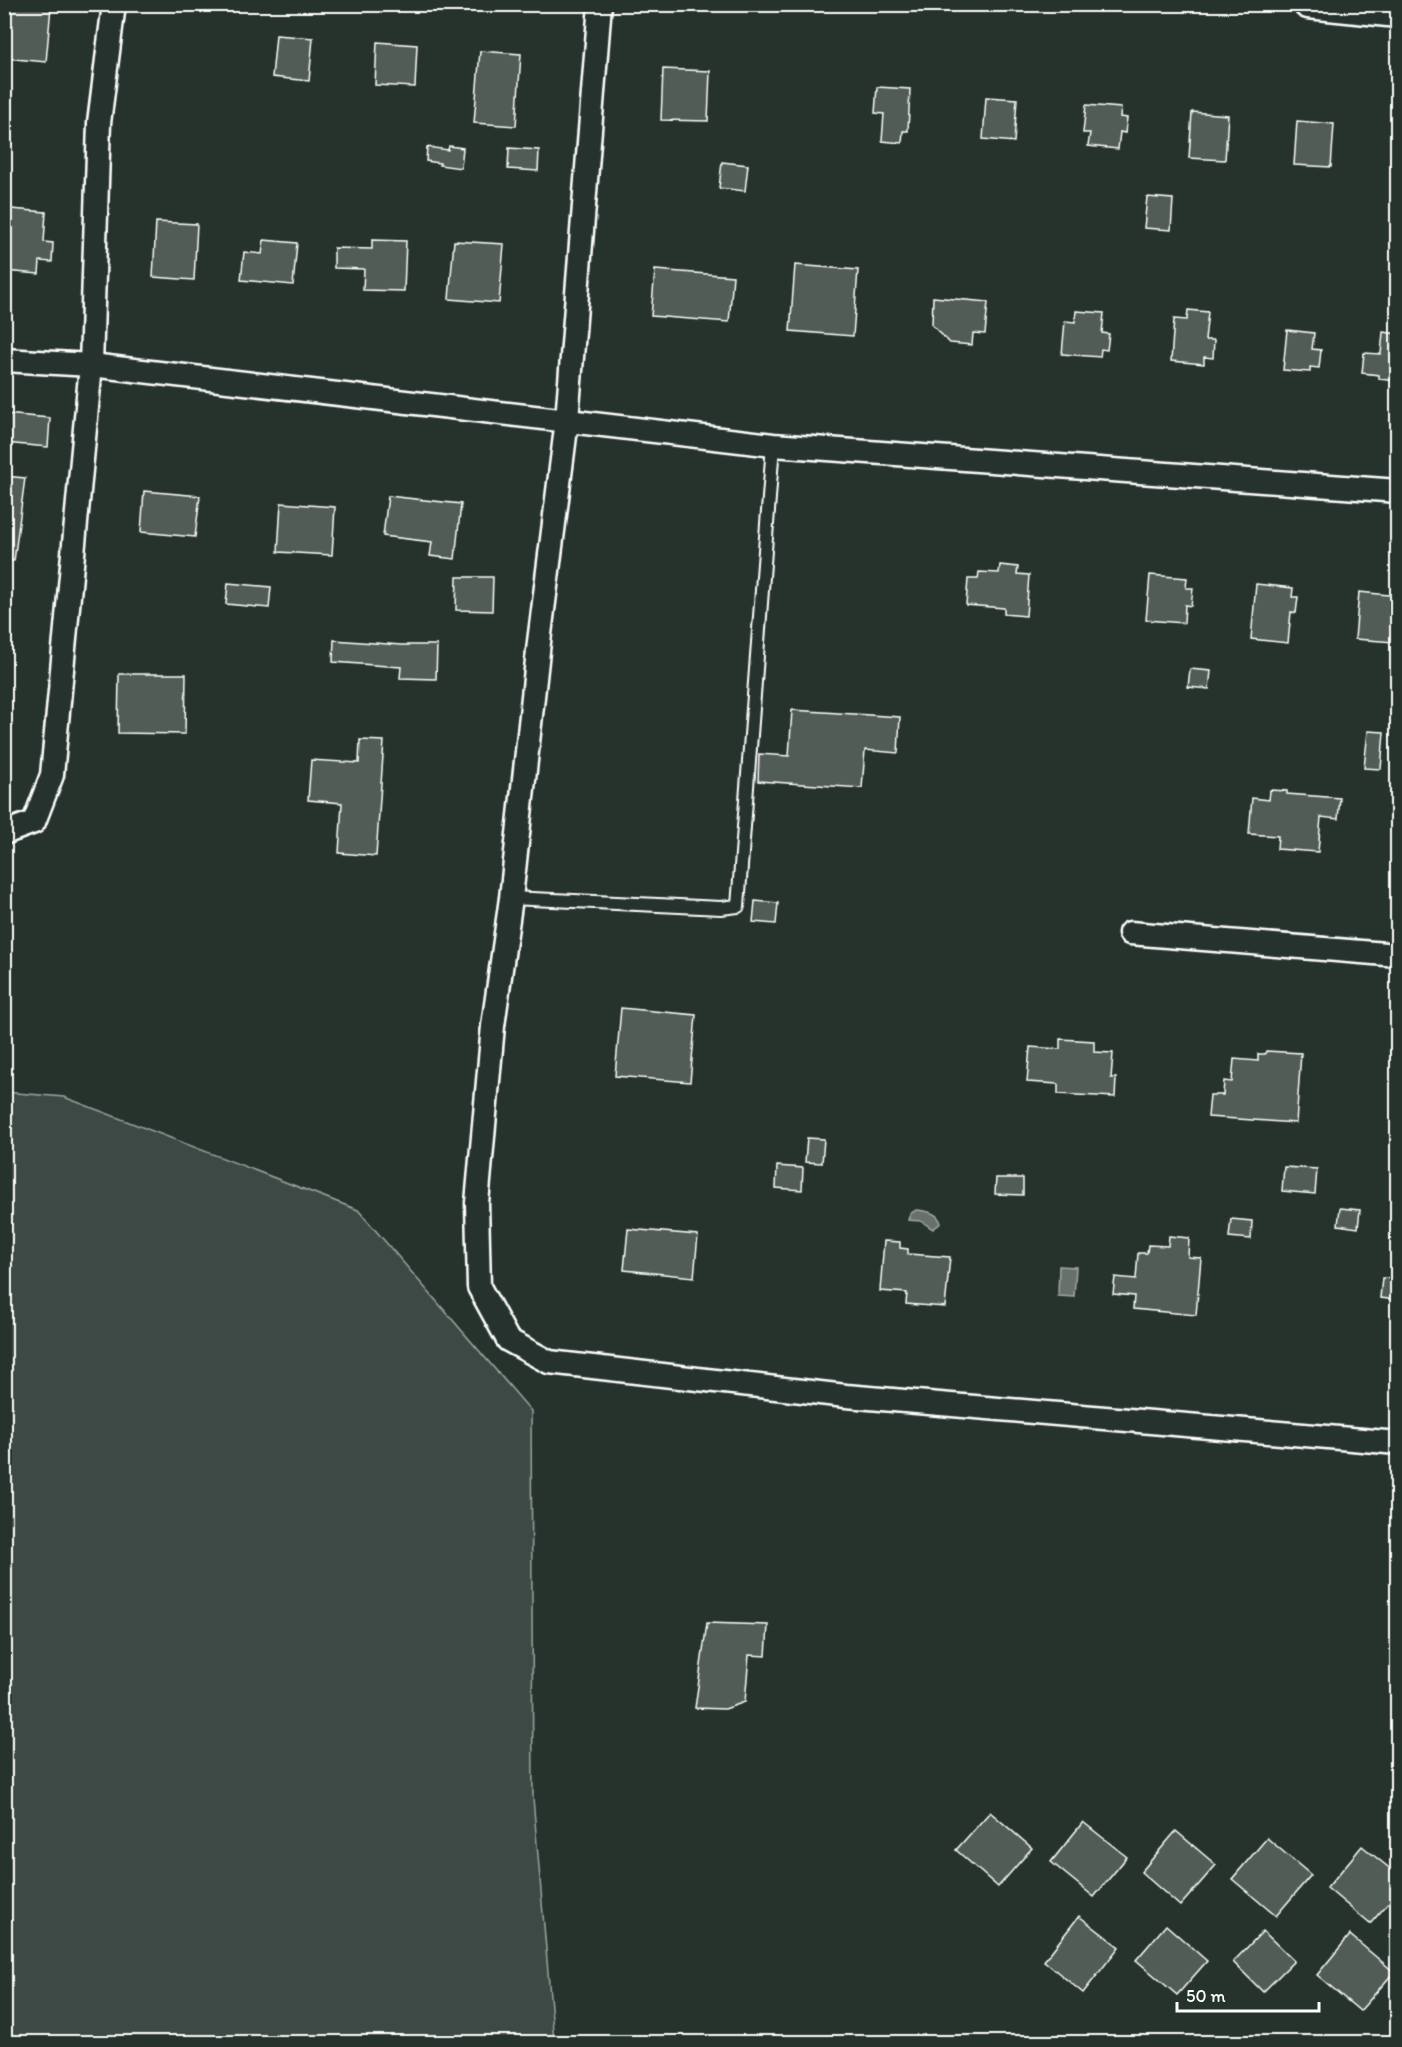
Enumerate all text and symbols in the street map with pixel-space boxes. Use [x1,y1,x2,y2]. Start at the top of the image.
scale bar [1177,1975,1320,2013]
text: 50 m [1186,1985,1226,2007]

